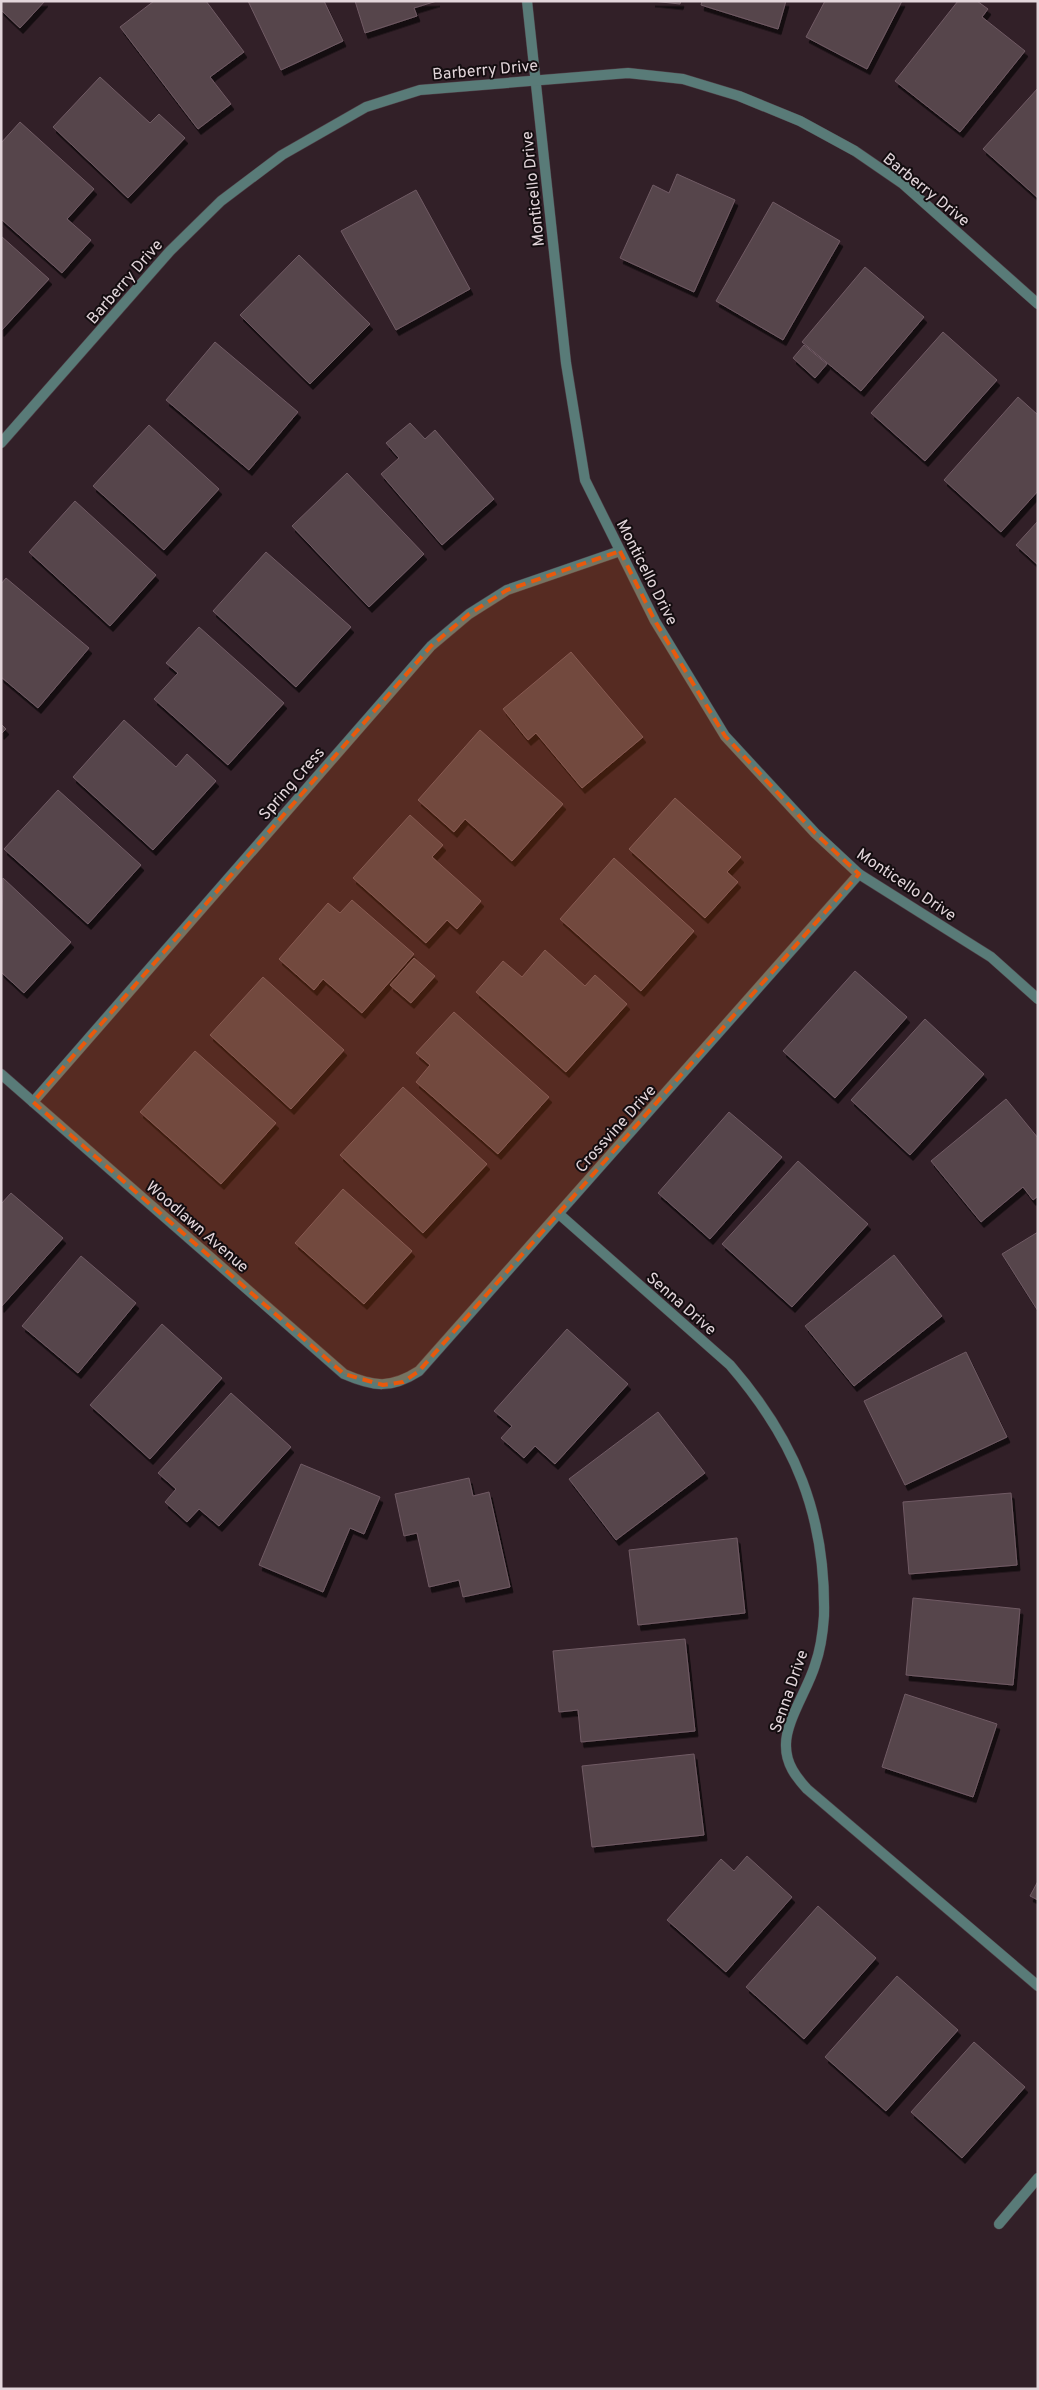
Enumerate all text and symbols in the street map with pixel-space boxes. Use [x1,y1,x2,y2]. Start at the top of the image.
street label: Barberry Drive [431,56,539,86]
street label: Monticello Drive [518,130,550,248]
street label: Barberry Drive [878,149,973,232]
street label: Barberry Drive [83,236,168,329]
street label: Monticello Drive [611,517,681,629]
street label: Spring Cress [255,744,330,825]
street label: Monticello Drive [852,845,960,926]
street label: Crossvine Drive [572,1081,661,1177]
street label: Woodlawn Avenue [141,1177,252,1278]
street label: Senna Drive [642,1269,720,1340]
street label: Senna Drive [766,1648,813,1736]

